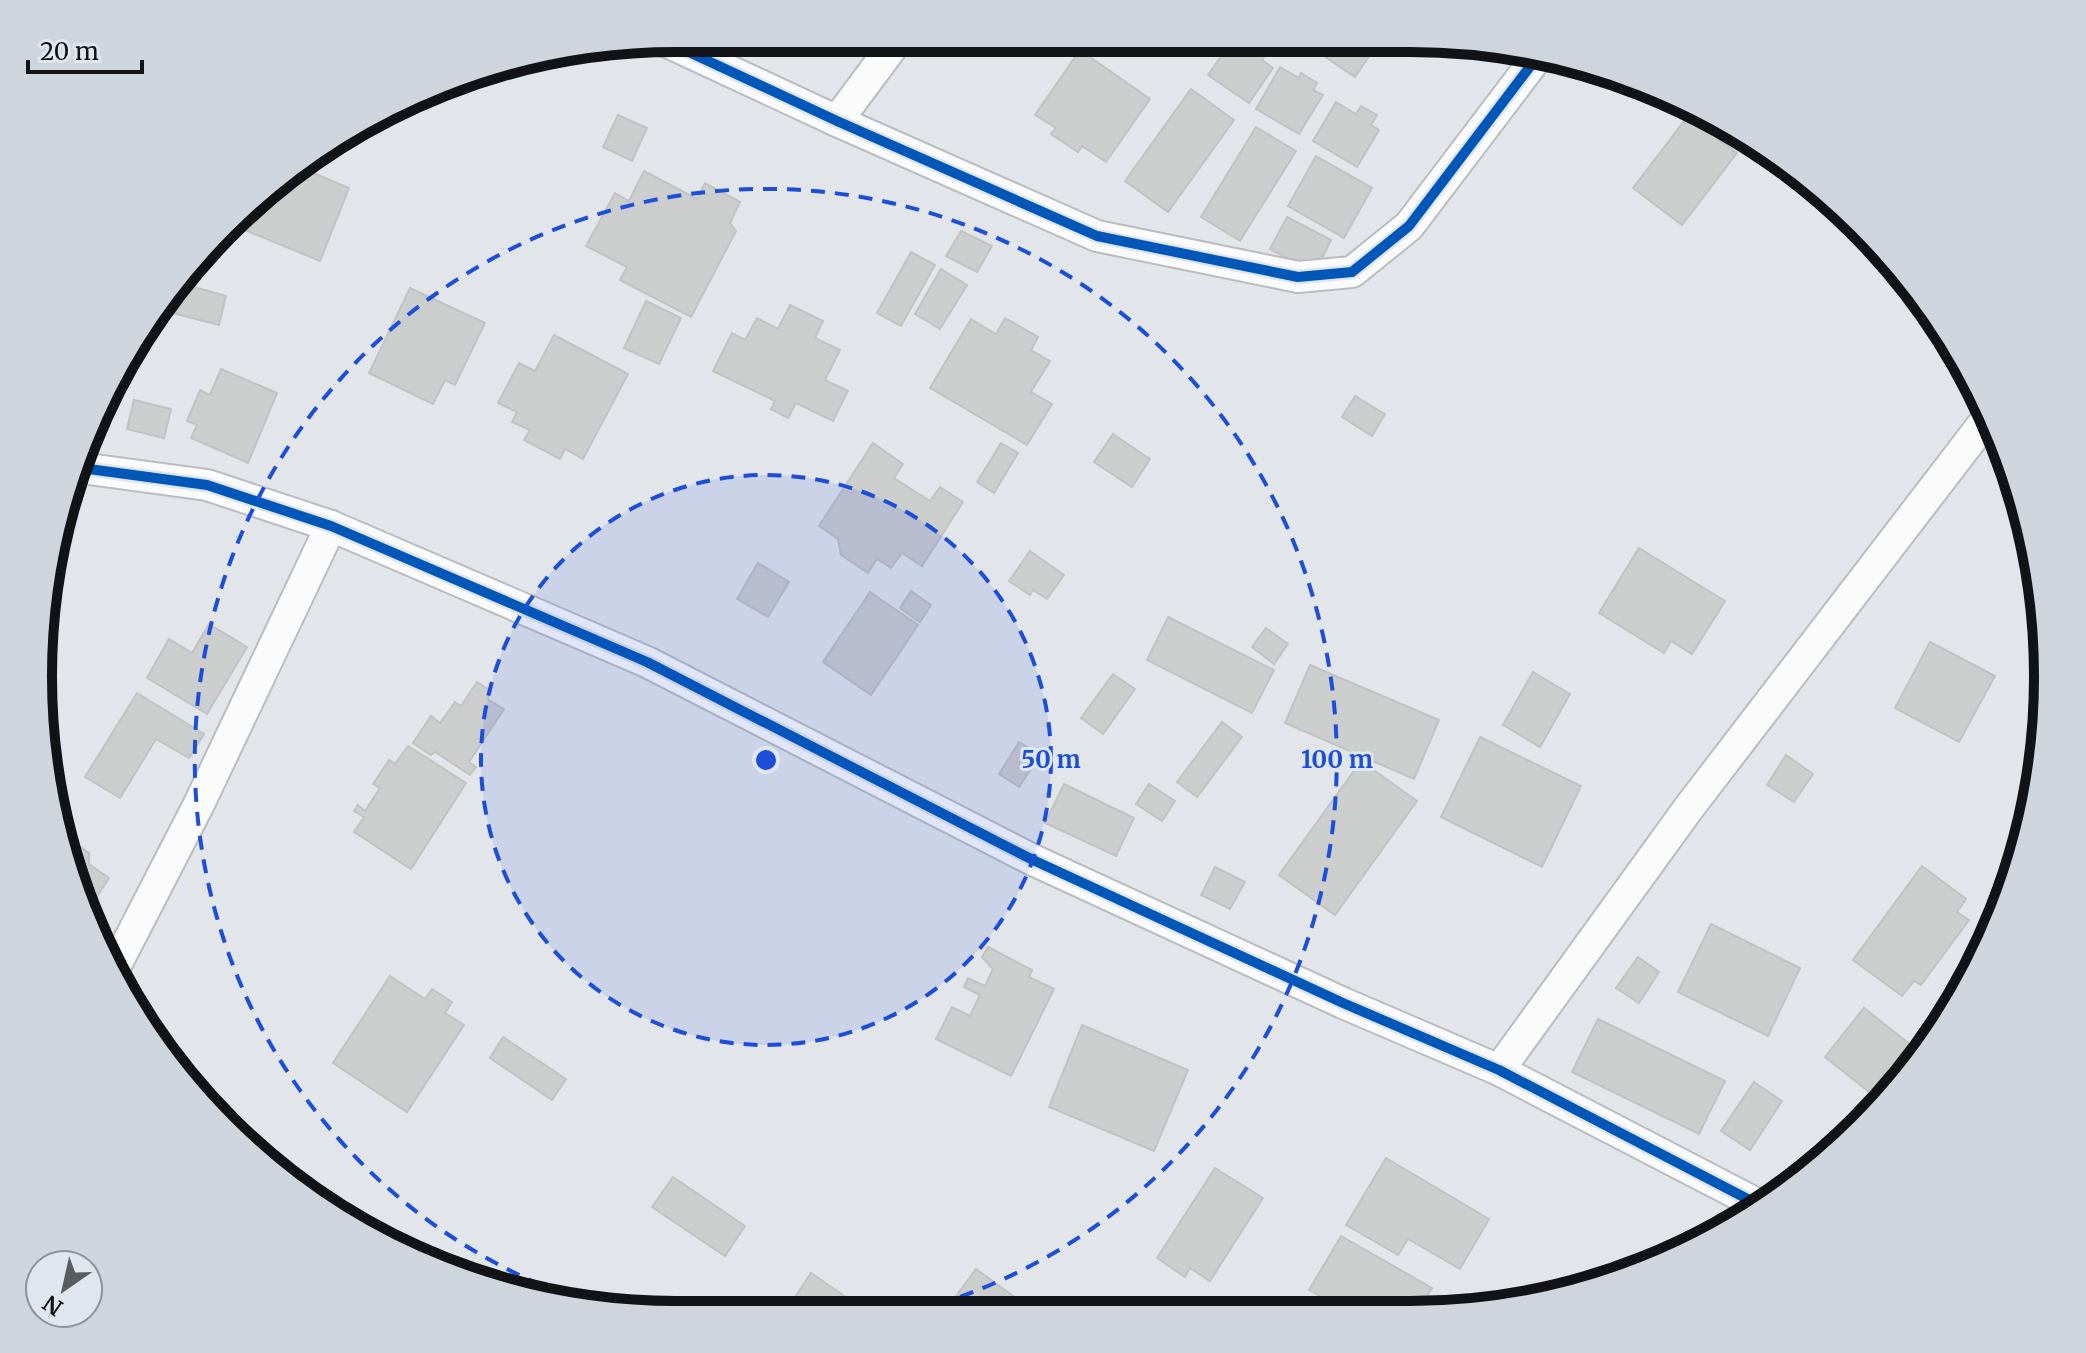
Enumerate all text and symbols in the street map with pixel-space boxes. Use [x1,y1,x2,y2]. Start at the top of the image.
scale bar [28,24,142,74]
text: 20 m [40,36,99,67]
text: 50 m [1021,744,1081,775]
text: 100 m [1301,744,1373,775]
centre of rings [752,746,780,774]
north arrow [24,1249,104,1329]
text: N [37,1289,68,1322]

